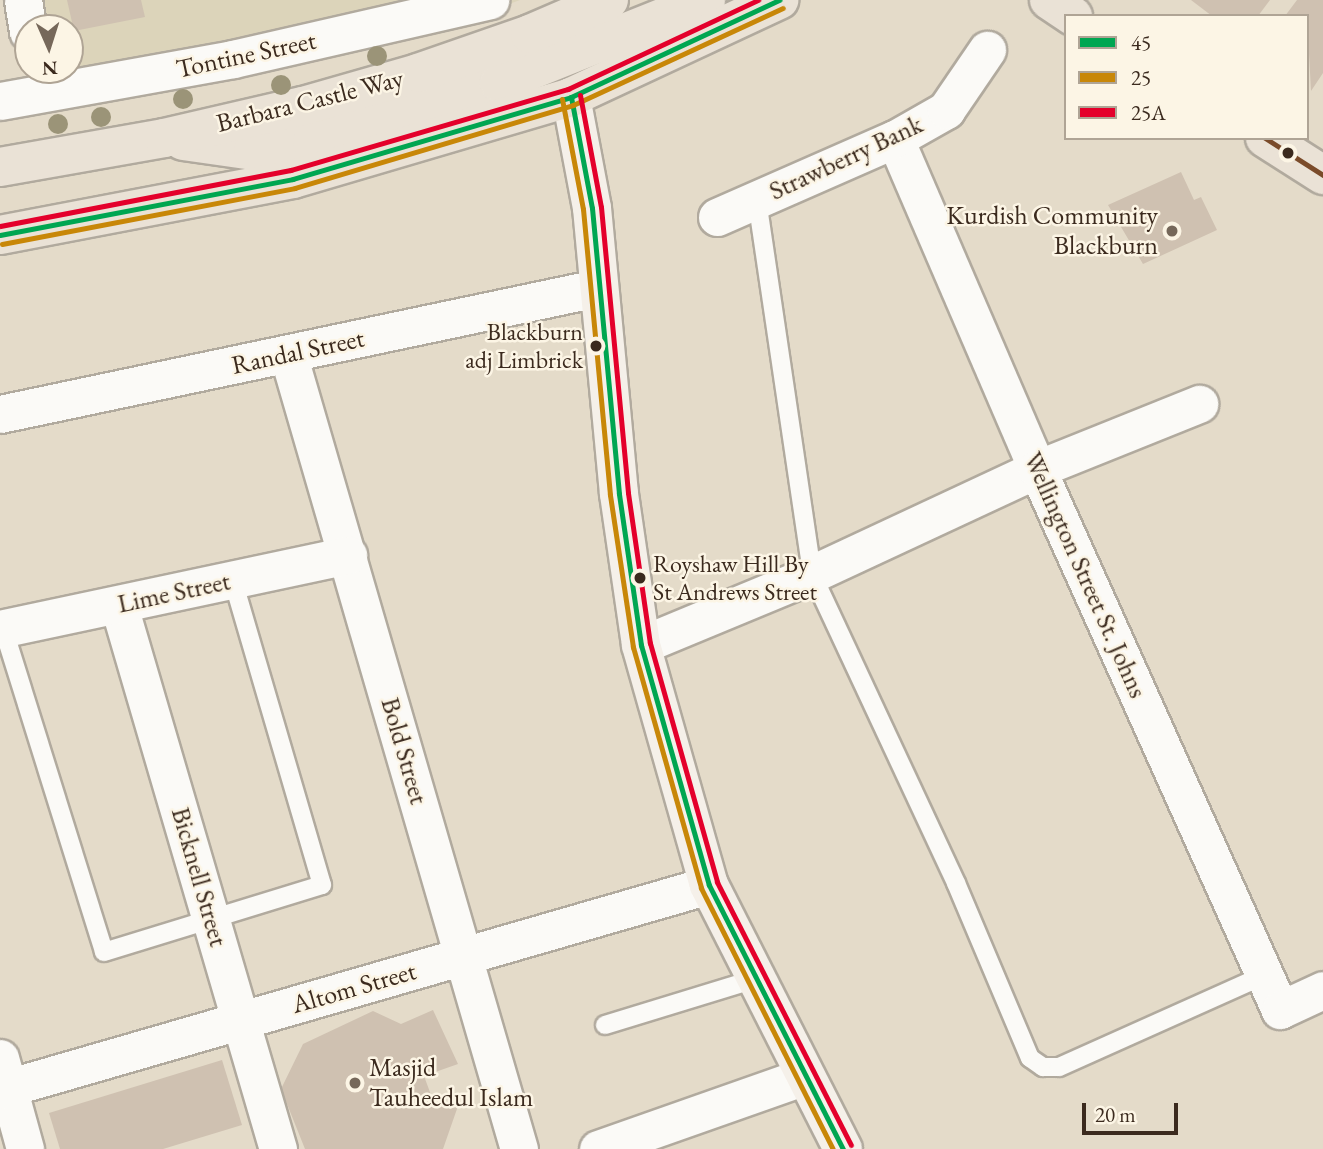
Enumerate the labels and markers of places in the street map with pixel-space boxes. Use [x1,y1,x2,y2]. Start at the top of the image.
unlabelled marker [1281,146,1295,160]
place label: Kurdish Community Blackburn [946,200,1158,262]
marker: Kurdish Community Blackburn [1164,223,1180,239]
place label: Blackburn adj Limbrick [465,318,583,374]
marker: Blackburn adj Limbrick [589,339,603,353]
place label: Royshaw Hill By St Andrews Street [653,550,817,606]
marker: Royshaw Hill By St Andrews Street [633,571,647,585]
place label: Masjid Tauheedul Islam [369,1052,533,1114]
marker: Masjid Tauheedul Islam [347,1075,363,1091]

